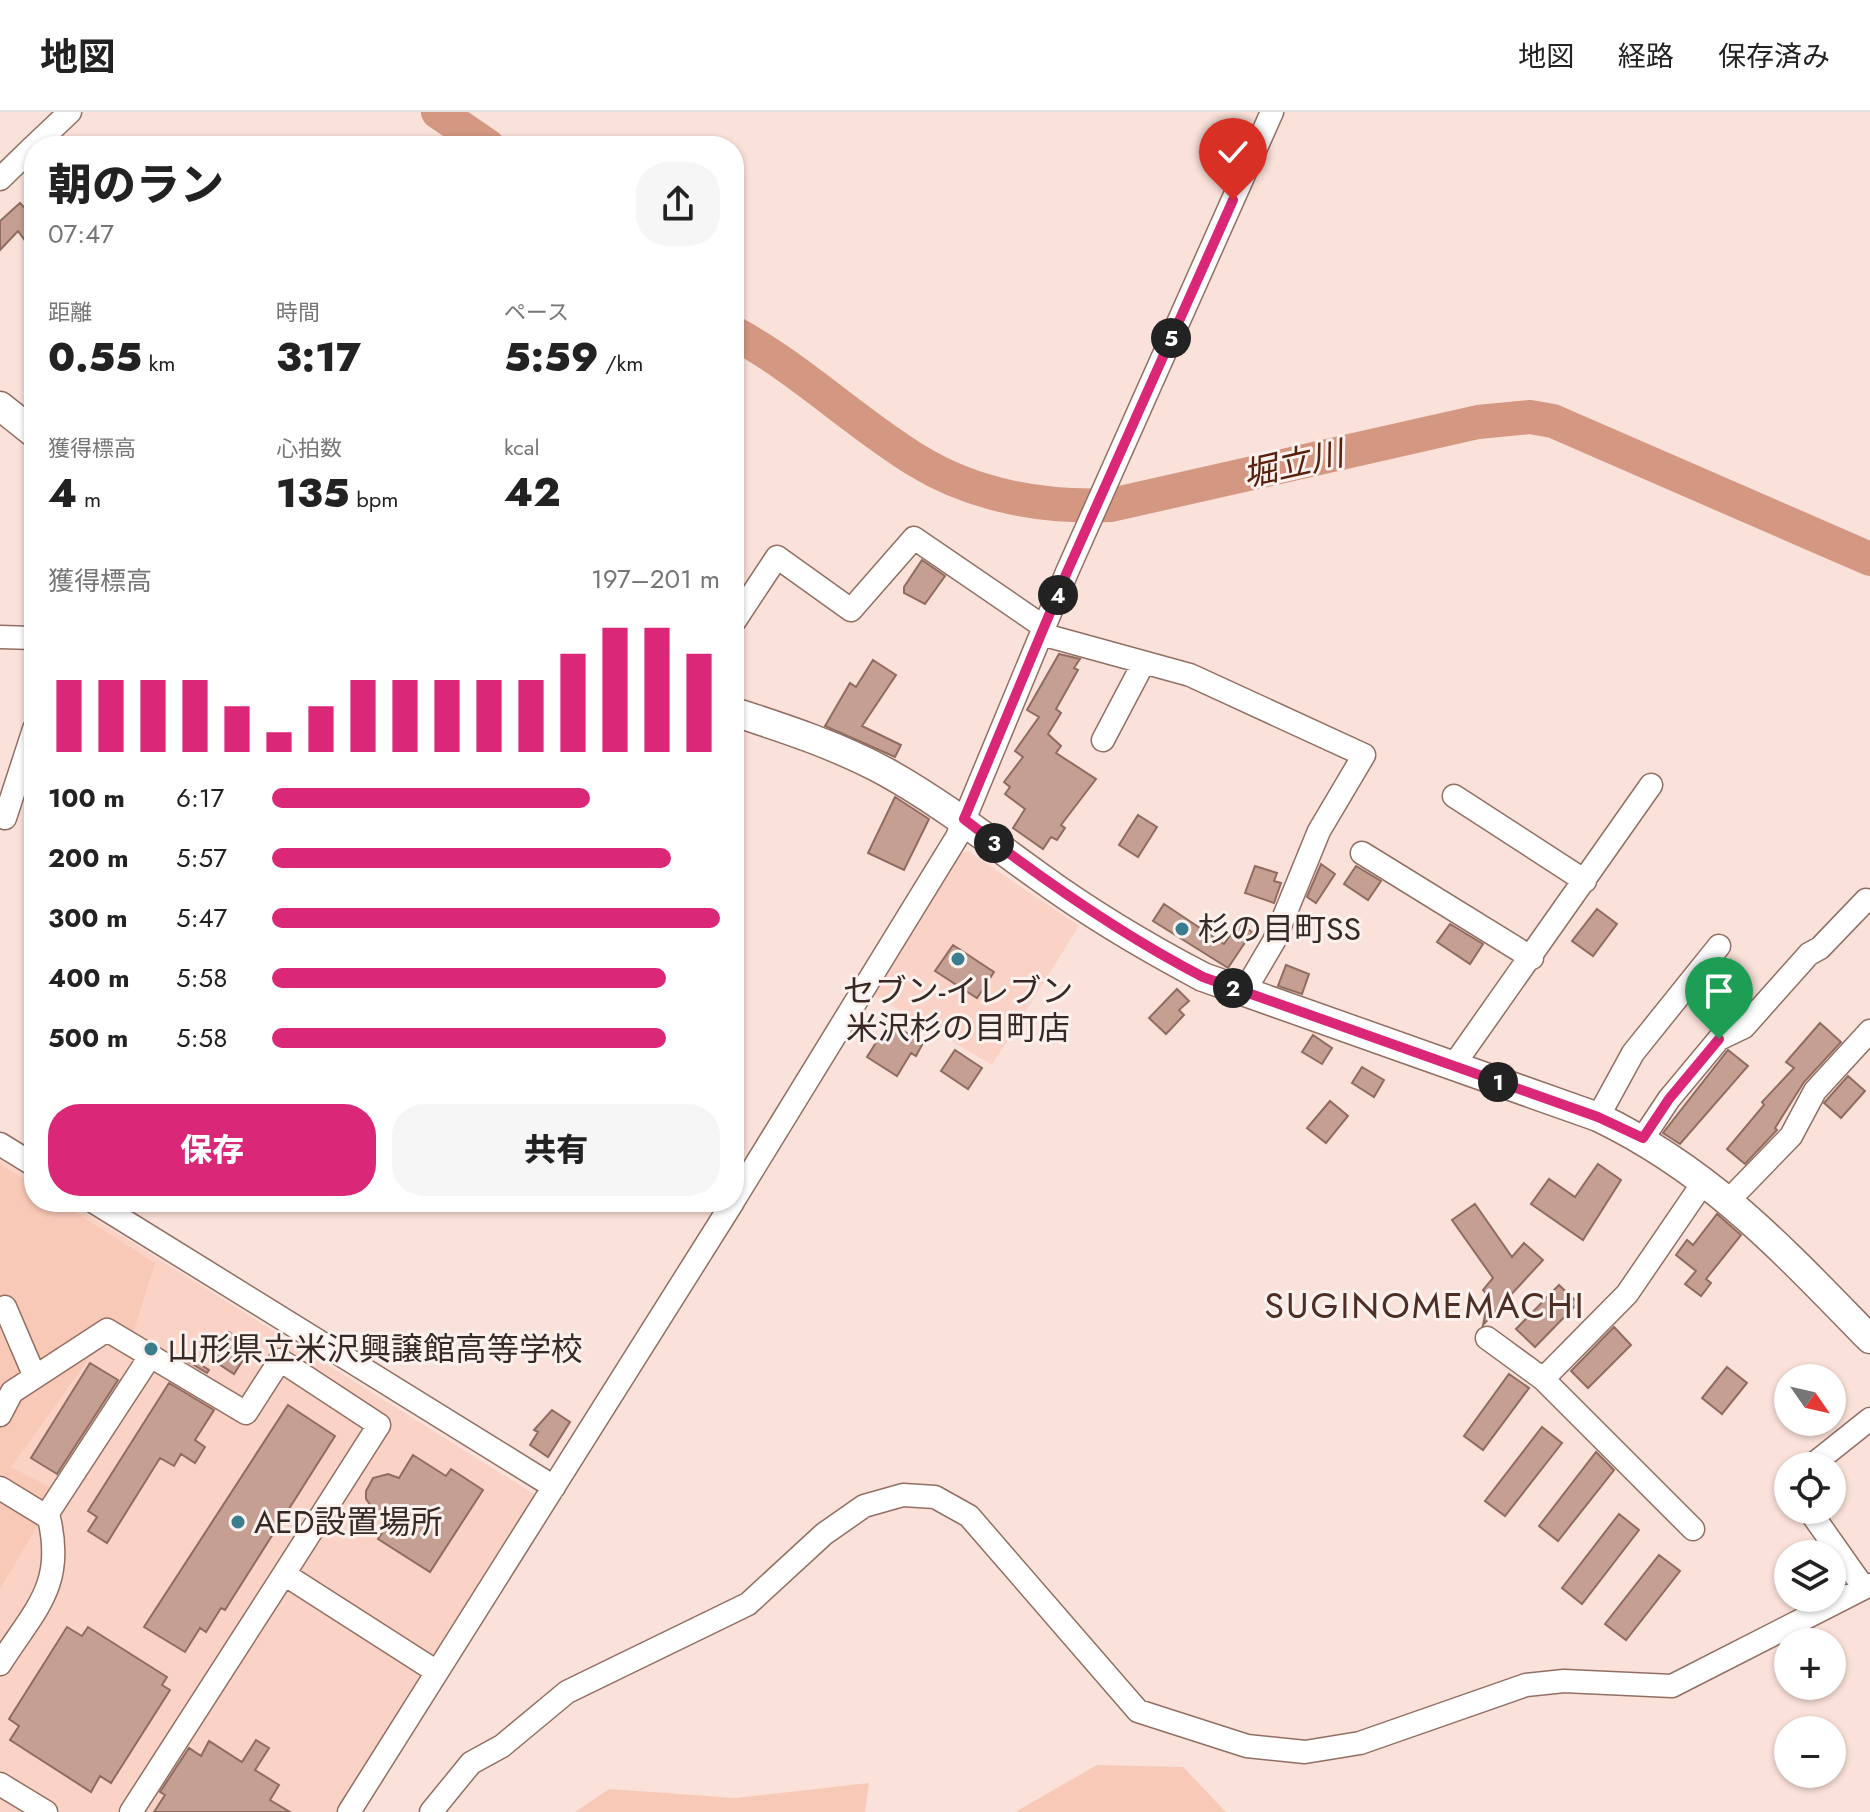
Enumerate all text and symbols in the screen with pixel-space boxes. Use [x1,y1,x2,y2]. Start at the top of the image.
text: 地図 [40,29,116,84]
text: 地図 [1518,36,1574,77]
text: 経路 [1618,36,1674,77]
text: 保存済み [1718,36,1830,77]
pin [1199,118,1267,200]
icon: check [1211,130,1255,174]
text: 朝のラン [48,153,224,217]
button: share [636,162,720,246]
text: 07:47 [48,215,114,253]
text: 距離 [48,296,92,328]
text: 時間 [276,296,320,328]
text: ペース [504,296,569,328]
pin: 5 [1151,318,1191,358]
text: 5 [1164,322,1178,354]
text: 0.55 [48,328,142,386]
text: 3:17 [276,328,361,386]
text: 5:59 [504,328,599,386]
text: km [142,347,175,379]
text: /km [599,347,643,379]
water label: 堀立川 [1238,428,1351,499]
text: kcal [504,431,540,463]
text: 獲得標高 [48,432,136,464]
text: 心拍数 [276,432,342,464]
text: 42 [504,463,561,521]
text: 4 [48,464,77,522]
text: 135 [276,464,350,522]
text: m [77,483,101,515]
text: bpm [350,483,398,515]
text: 197–201 m [591,560,720,598]
text: 獲得標高 [48,562,152,600]
pin: 4 [1038,575,1078,615]
text: 4 [1050,579,1066,611]
text: 100 m [48,779,125,817]
text: 6:17 [176,779,224,817]
pin: 3 [974,823,1014,863]
text: 3 [987,827,1001,859]
text: 200 m [48,839,129,877]
text: 5:57 [176,839,227,877]
text: 300 m [48,899,128,937]
text: 5:47 [176,899,227,937]
place label: 杉の目町SS [1198,906,1361,952]
marker: 杉の目町SS [1173,920,1191,938]
marker: セブン-イレブン 米沢杉の目町店 [949,950,967,968]
pin [1685,957,1753,1039]
text: 400 m [48,959,130,997]
text: 5:58 [176,959,227,997]
place label: セブン-イレブン 米沢杉の目町店 [843,968,1073,1051]
pin: 2 [1213,968,1253,1008]
icon: arrive [1697,969,1741,1013]
text: 2 [1226,972,1240,1004]
text: 500 m [48,1019,128,1057]
text: 5:58 [176,1019,227,1057]
pin: 1 [1478,1062,1518,1102]
text: 1 [1492,1066,1504,1098]
button: 保存 [48,1104,376,1196]
button: 共有 [392,1104,720,1196]
district label: SUGINOMEMACHI [1264,1279,1586,1331]
place label: 山形県立米沢興譲館高等学校 [167,1326,583,1372]
marker: 山形県立米沢興譲館高等学校 [142,1340,160,1358]
north arrow [1774,1364,1846,1436]
map controls [1774,1364,1846,1788]
button: locate [1774,1452,1846,1524]
place label: AED設置場所 [254,1499,442,1545]
marker: AED設置場所 [229,1513,247,1531]
button: layers [1774,1540,1846,1612]
button: + [1774,1628,1846,1700]
button: − [1774,1716,1846,1788]

